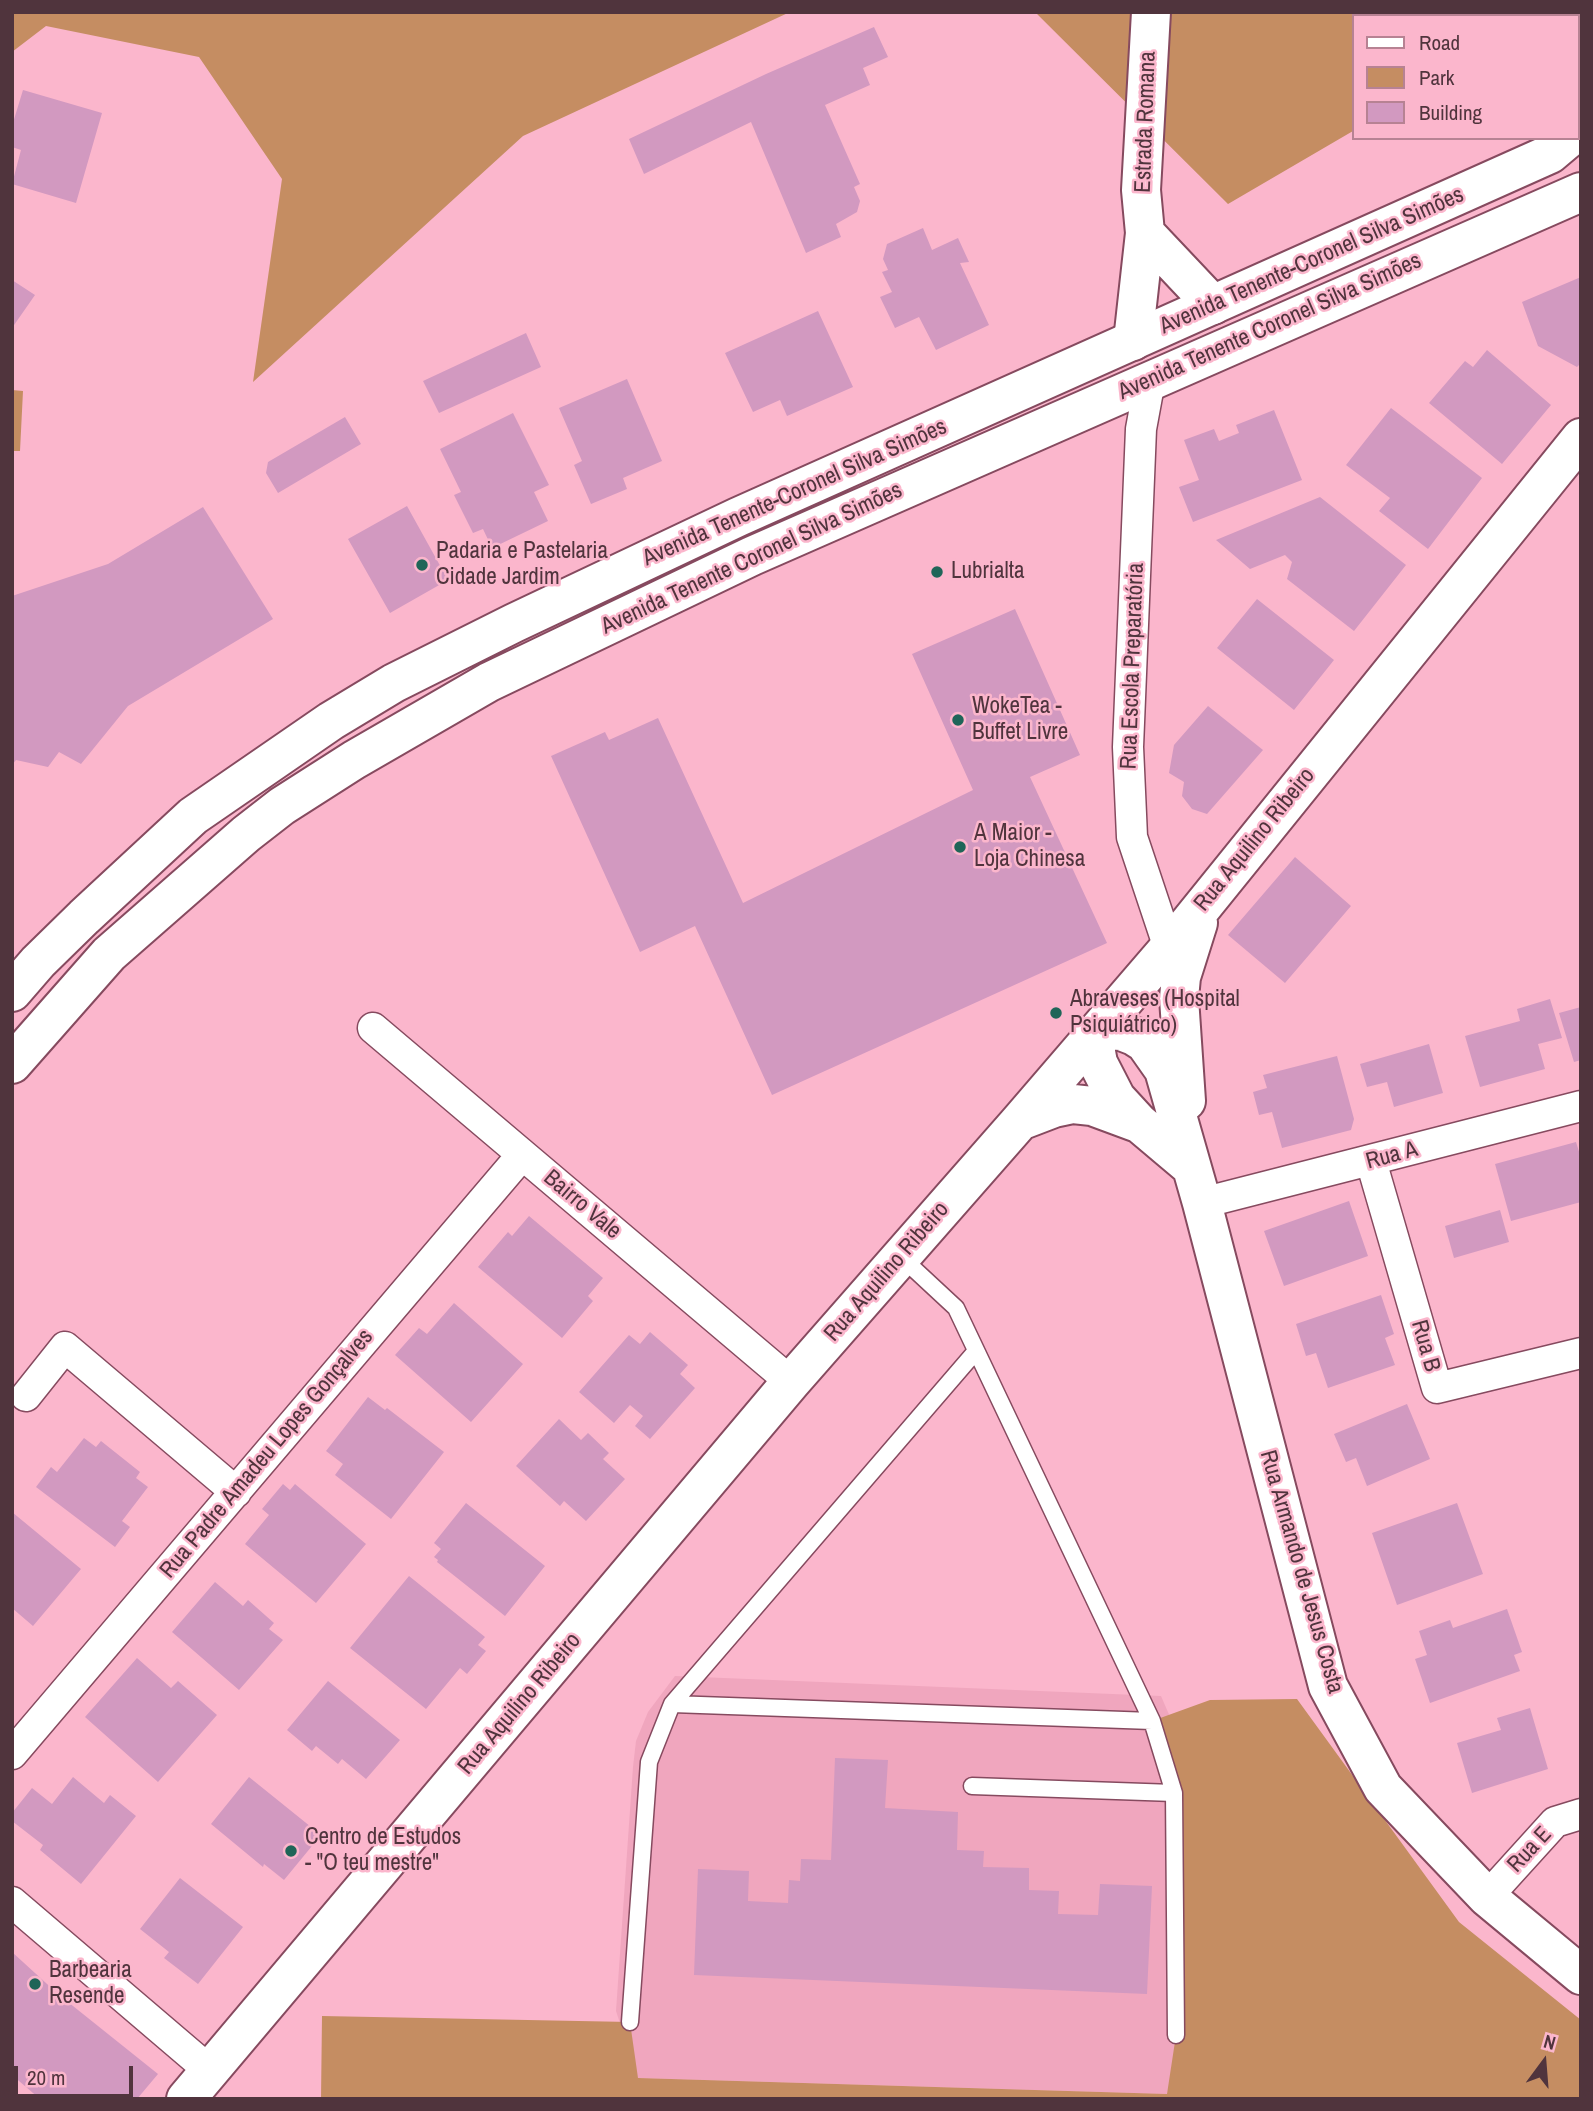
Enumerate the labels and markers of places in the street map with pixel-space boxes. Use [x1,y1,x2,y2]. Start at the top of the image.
place label: Padaria e Pastelaria Cidade Jardim [436,538,608,592]
marker: Padaria e Pastelaria Cidade Jardim [414,557,430,573]
place label: Lubrialta [951,558,1024,586]
marker: Lubrialta [929,564,945,580]
place label: WokeTea - Buffet Livre [972,693,1068,747]
marker: WokeTea - Buffet Livre [950,712,966,728]
place label: A Maior - Loja Chinesa [974,820,1085,874]
marker: A Maior - Loja Chinesa [952,839,968,855]
place label: Abraveses (Hospital Psiquiátrico) [1070,986,1240,1040]
marker: Abraveses (Hospital Psiquiátrico) [1048,1005,1064,1021]
place label: Centro de Estudos - "O teu mestre" [305,1824,461,1878]
marker: Centro de Estudos - "O teu mestre" [283,1843,299,1859]
place label: Barbearia Resende [49,1957,132,2011]
marker: Barbearia Resende [27,1976,43,1992]

